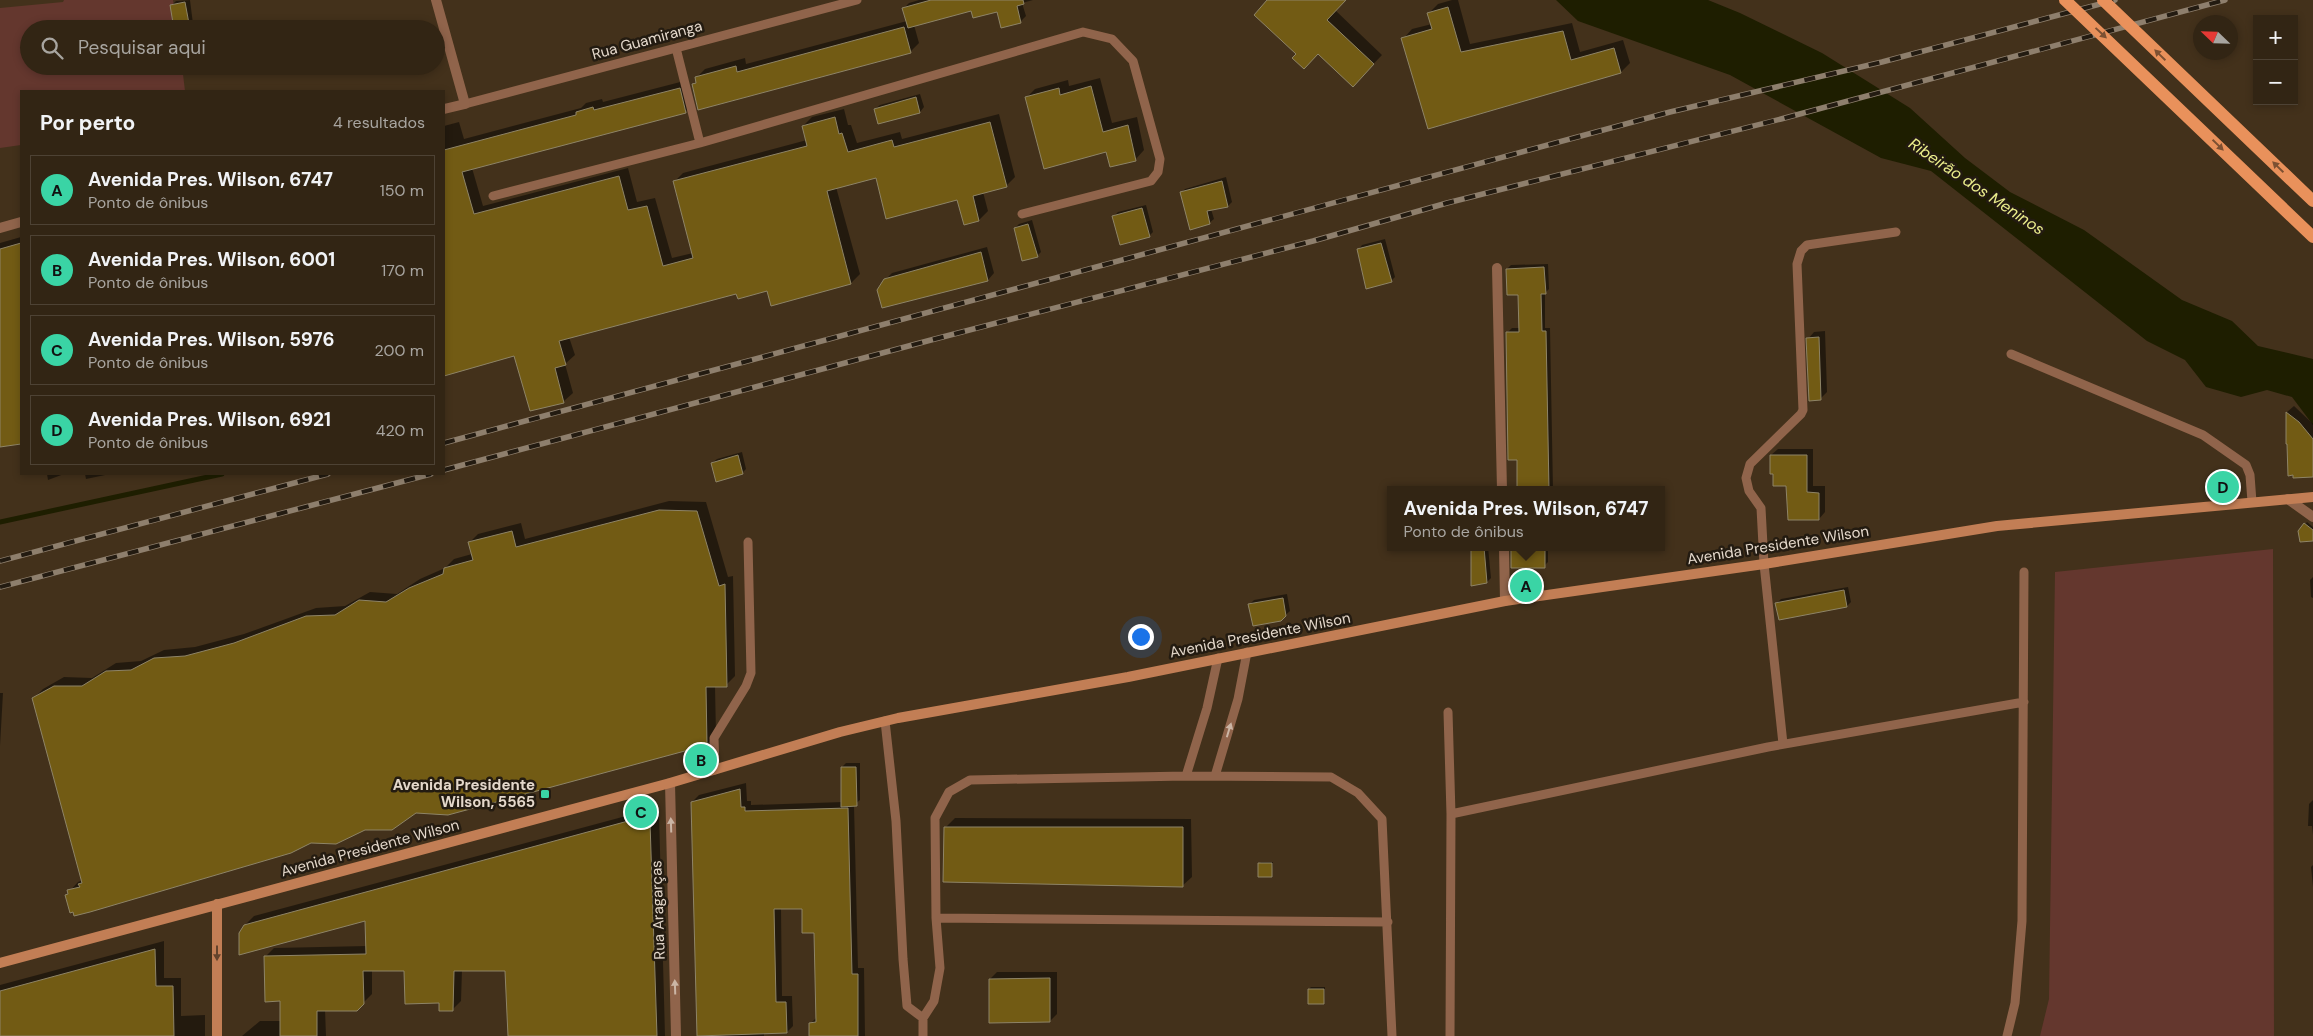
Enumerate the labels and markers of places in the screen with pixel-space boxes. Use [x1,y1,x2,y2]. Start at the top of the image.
pin: D [2207,468,2239,506]
pin: A [1510,567,1542,605]
pin: B [685,741,717,779]
place label: Avenida Presidente Wilson, 5565 [393,775,535,812]
marker: Avenida Presidente Wilson, 5565 [539,788,551,800]
pin: C [625,793,657,831]

